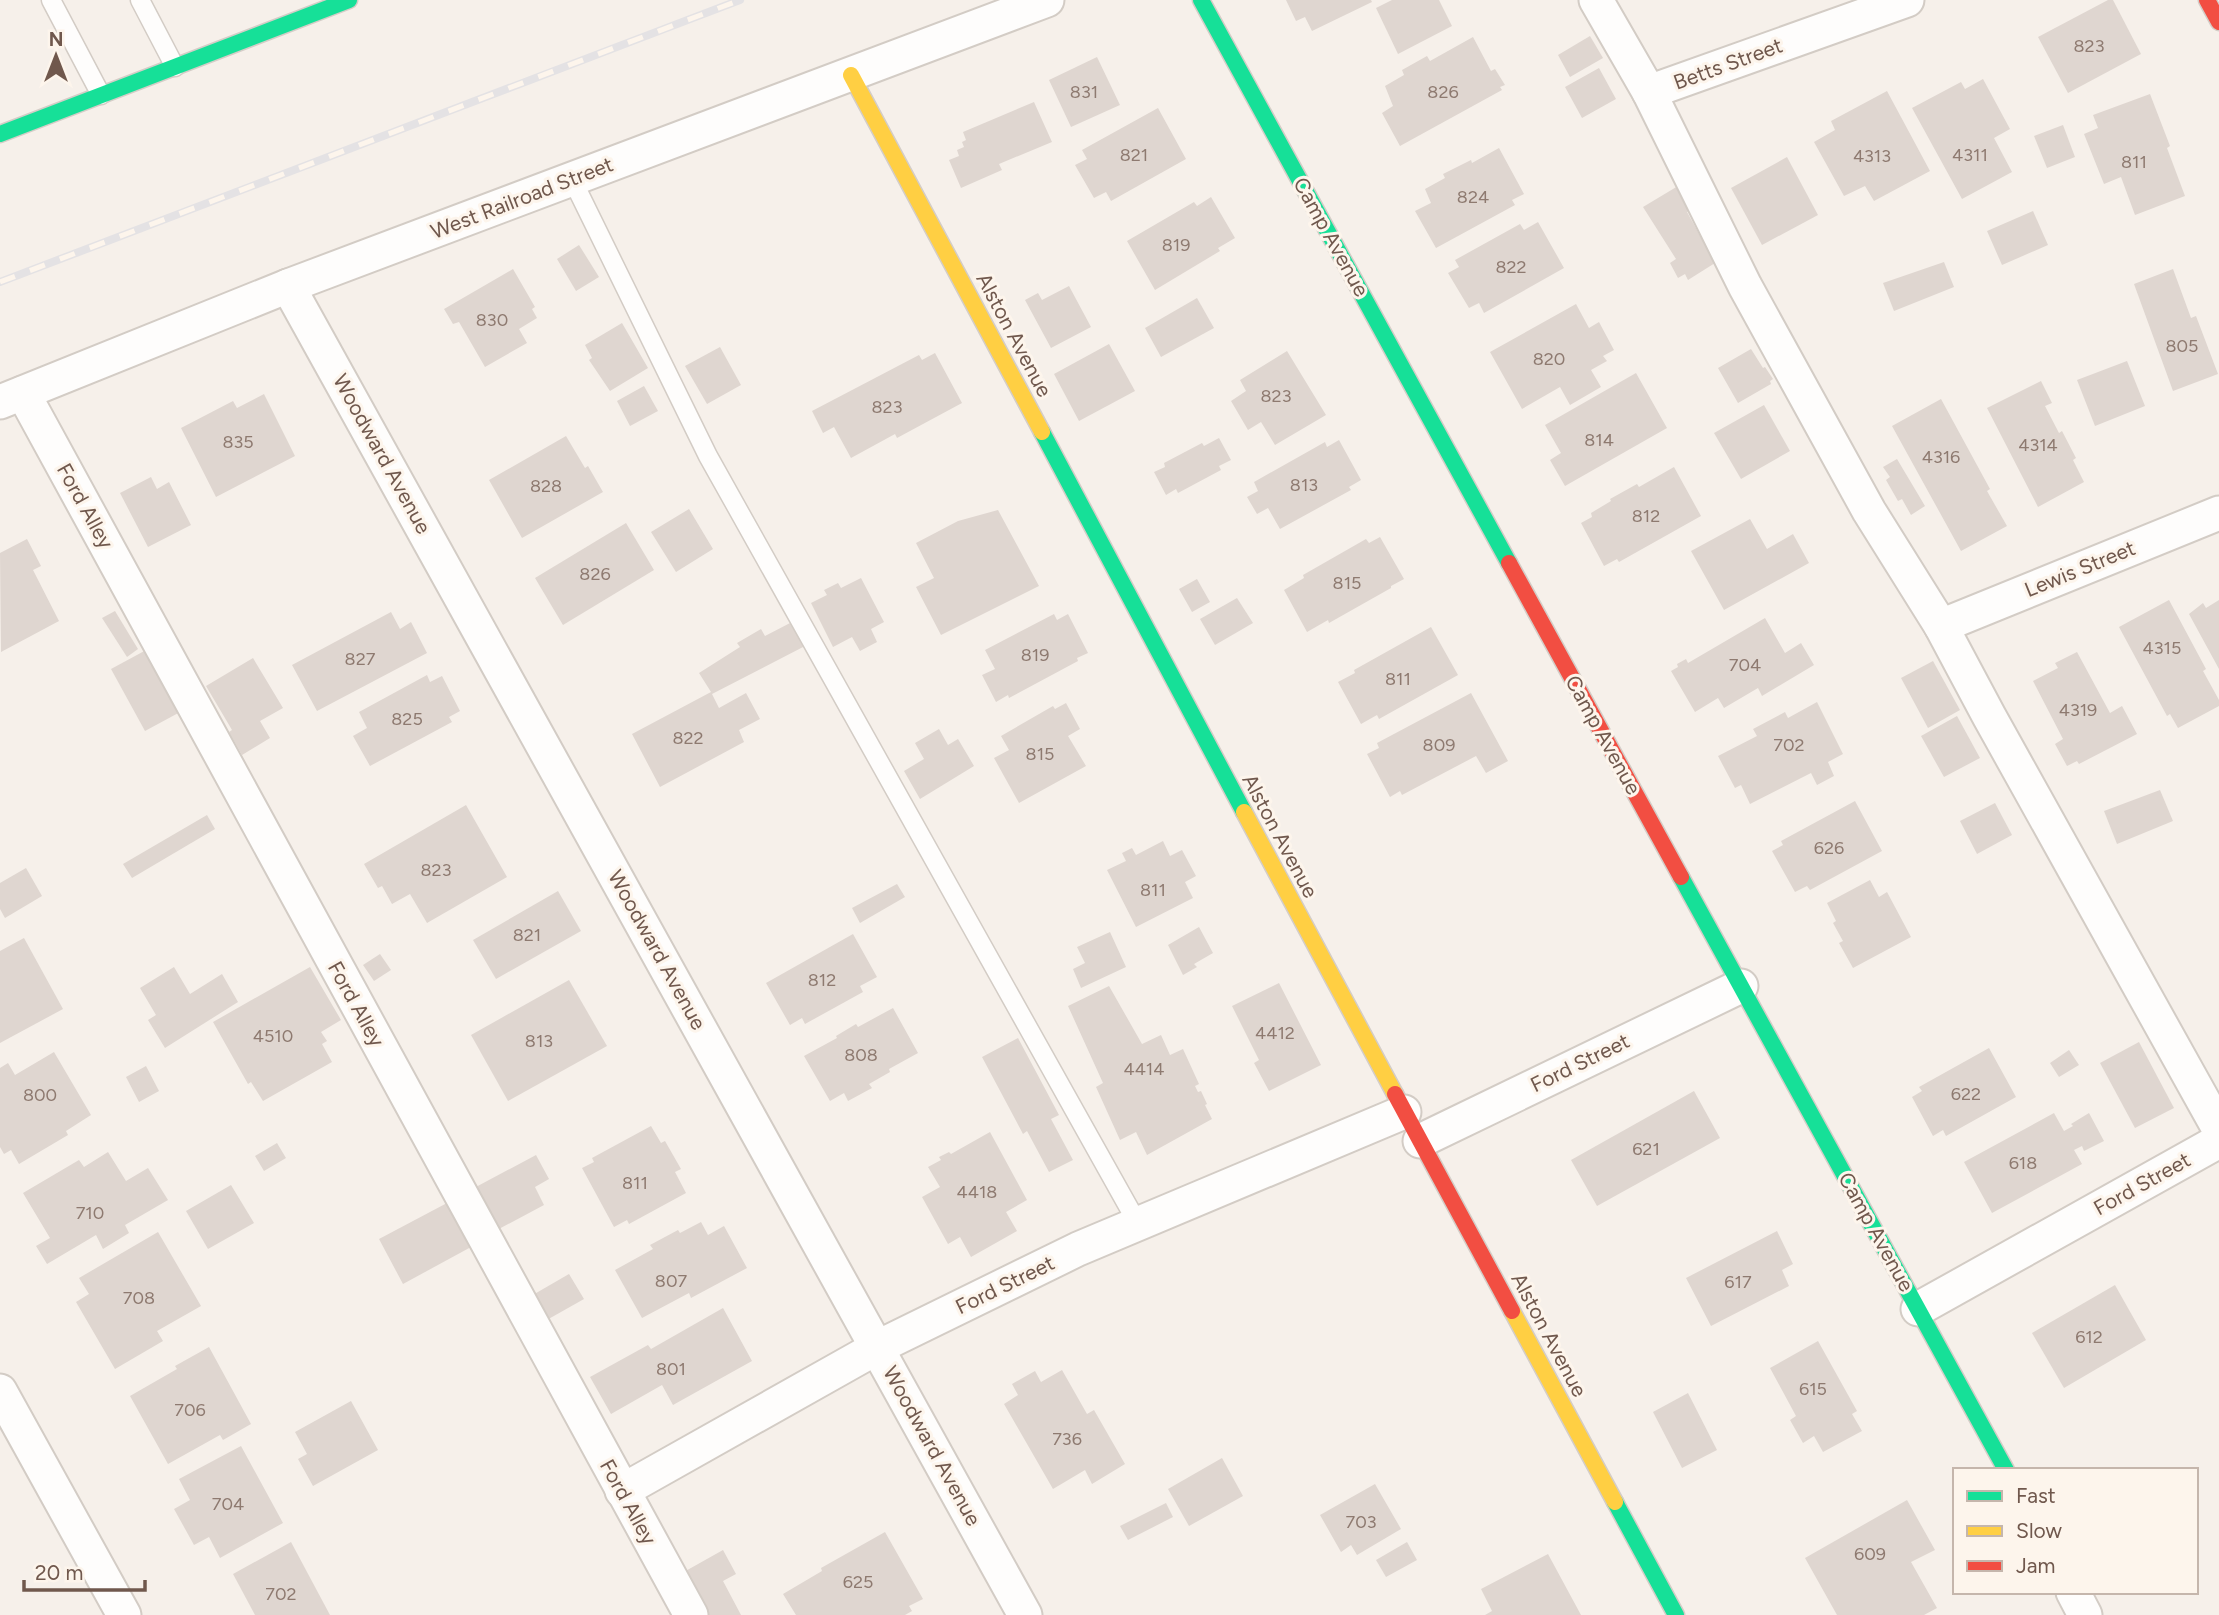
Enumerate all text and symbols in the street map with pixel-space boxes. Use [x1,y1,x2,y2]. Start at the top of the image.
north arrow [21,21,91,91]
text: N [49,28,63,51]
street label: Betts Street [1670,32,1786,95]
house number: 823 [2074,35,2104,57]
house number: 831 [1070,81,1098,103]
house number: 826 [1427,81,1459,103]
house number: 821 [1120,144,1148,166]
house number: 4311 [1952,144,1988,166]
house number: 4313 [1853,145,1891,167]
street label: West Railroad Street [427,151,617,244]
house number: 811 [2121,151,2147,173]
street label: Camp Avenue [1288,173,1374,301]
house number: 824 [1457,186,1489,208]
house number: 819 [1162,234,1190,256]
house number: 822 [1495,256,1527,278]
street label: Alston Avenue [971,269,1058,401]
house number: 830 [476,309,508,331]
house number: 805 [2166,335,2198,357]
house number: 820 [1533,348,1565,370]
street label: Woodward Avenue [328,370,437,538]
house number: 823 [1261,385,1291,407]
house number: 823 [872,396,902,418]
house number: 814 [1584,429,1614,451]
house number: 835 [222,431,254,453]
house number: 4314 [2018,434,2058,456]
house number: 4316 [1922,446,1960,468]
street label: Ford Alley [52,459,119,553]
house number: 813 [1290,474,1318,496]
house number: 828 [530,475,562,497]
house number: 812 [1632,505,1660,527]
street label: Lewis Street [2021,535,2139,602]
house number: 826 [579,563,611,585]
house number: 815 [1333,572,1361,594]
house number: 4315 [2143,637,2181,659]
house number: 819 [1021,644,1049,666]
house number: 827 [345,648,376,670]
house number: 704 [1729,654,1761,676]
house number: 811 [1385,668,1411,690]
street label: Camp Avenue [1560,671,1646,799]
house number: 4319 [2059,699,2097,721]
house number: 825 [391,708,423,730]
house number: 822 [672,727,704,749]
house number: 809 [1423,734,1455,756]
house number: 702 [1773,734,1805,756]
house number: 815 [1026,743,1054,765]
street label: Alston Avenue [1237,770,1324,902]
house number: 626 [1814,837,1844,859]
house number: 823 [421,859,451,881]
street label: Woodward Avenue [603,866,712,1034]
house number: 811 [1140,879,1166,901]
house number: 821 [513,924,541,946]
street label: Ford Alley [323,957,390,1051]
house number: 812 [808,969,836,991]
house number: 4412 [1255,1022,1295,1044]
house number: 4510 [253,1025,293,1047]
street label: Ford Street [1526,1028,1633,1097]
house number: 813 [525,1030,553,1052]
house number: 808 [844,1044,878,1066]
house number: 4414 [1124,1058,1164,1080]
house number: 622 [1951,1083,1981,1105]
house number: 800 [23,1084,57,1106]
house number: 621 [1632,1138,1660,1160]
street label: Ford Street [2089,1147,2195,1220]
house number: 618 [2009,1152,2037,1174]
street label: Camp Avenue [1833,1168,1919,1296]
house number: 811 [622,1172,648,1194]
house number: 4418 [957,1181,997,1203]
house number: 710 [76,1202,104,1224]
street label: Ford Street [951,1250,1058,1319]
street label: Alston Avenue [1506,1269,1593,1401]
house number: 807 [655,1270,687,1292]
house number: 617 [1724,1271,1752,1293]
house number: 708 [123,1287,155,1309]
house number: 612 [2075,1326,2103,1348]
house number: 801 [656,1358,686,1380]
street label: Woodward Avenue [878,1362,987,1530]
house number: 615 [1799,1378,1827,1400]
house number: 706 [174,1399,206,1421]
house number: 736 [1052,1428,1082,1450]
street label: Ford Alley [595,1455,662,1549]
legend [1953,1468,2198,1594]
text: Fast [2016,1483,2056,1508]
house number: 704 [212,1493,244,1515]
house number: 703 [1346,1511,1377,1533]
text: Slow [2016,1518,2062,1543]
house number: 609 [1854,1543,1886,1565]
scale bar [24,1548,145,1592]
text: Jam [2016,1553,2055,1578]
text: 20 m [35,1560,83,1585]
house number: 625 [843,1571,873,1593]
house number: 702 [265,1583,297,1605]

